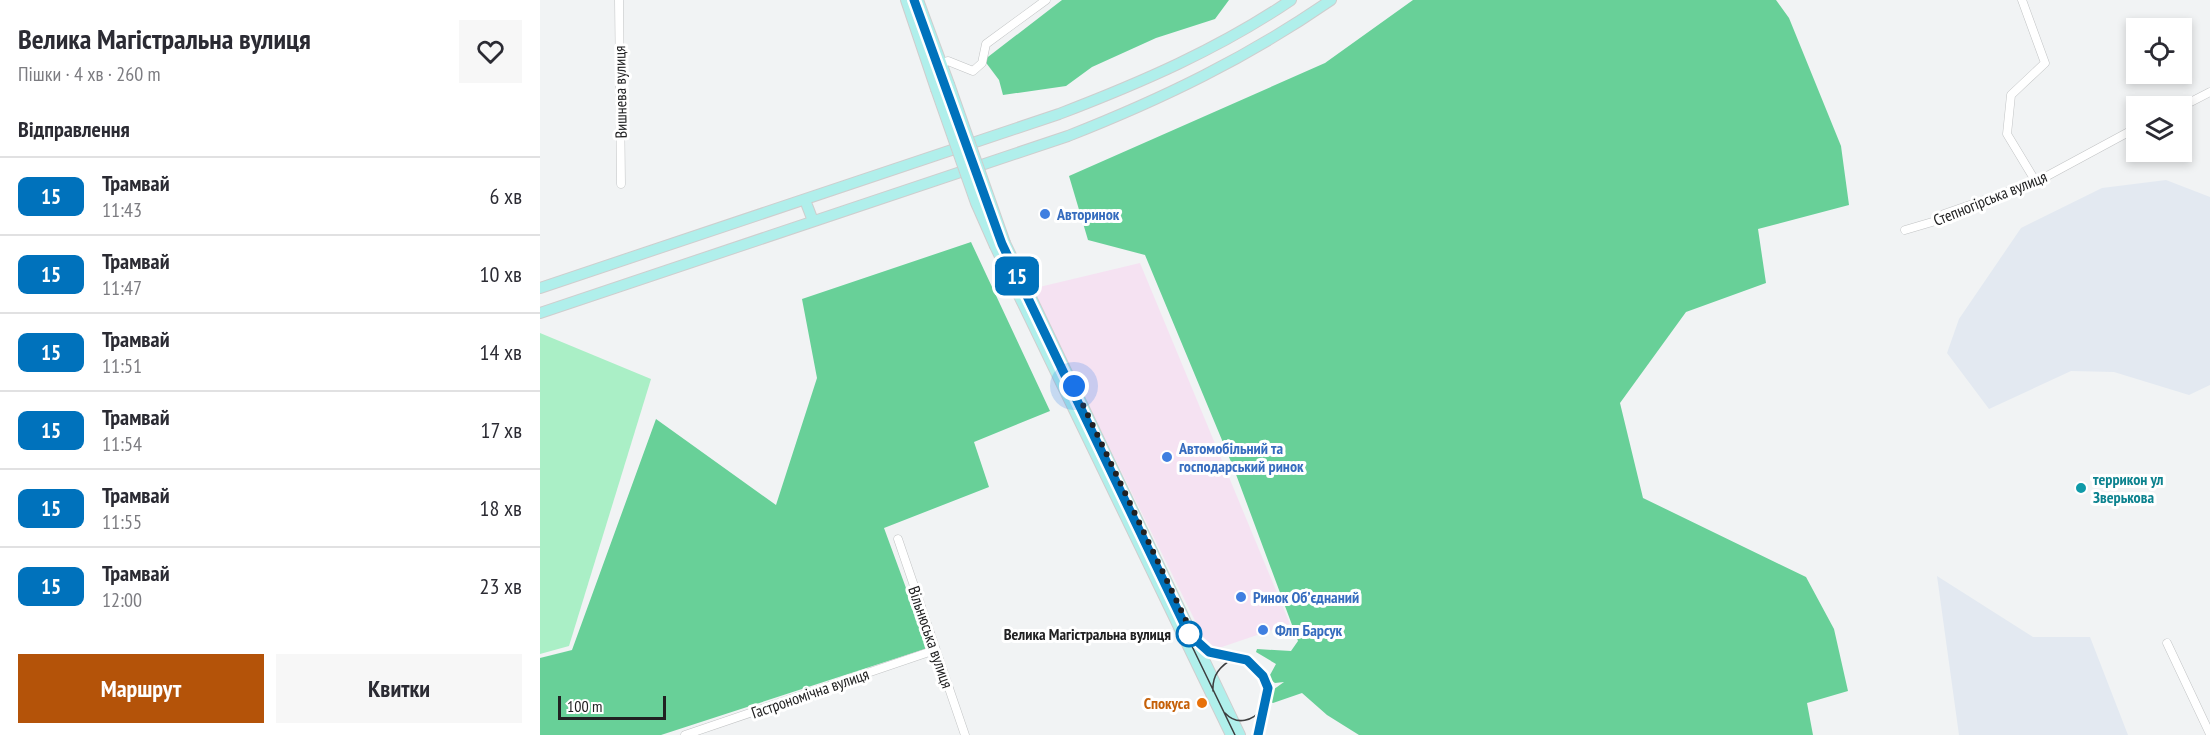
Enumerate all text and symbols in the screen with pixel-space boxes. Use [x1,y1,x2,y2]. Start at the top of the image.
map controls [2126,18,2192,162]
button: locate [2126,18,2192,84]
text: Велика Магістральна вулиця [18,20,311,57]
button: heart [459,20,522,83]
street label: Вишнева вулиця [609,45,631,139]
text: Пішки · 4 хв · 260 m [18,61,161,87]
button: layers [2126,96,2192,162]
text: Відправлення [18,115,130,143]
street label: Степногірська вулиця [1930,166,2050,230]
text: Трамвай [102,169,170,197]
text: 6 хв [490,182,522,210]
text: 15 [41,183,61,210]
text: 11:43 [102,197,142,223]
place label: Авторинок [1056,204,1120,224]
marker: Авторинок [1038,207,1052,221]
text: Трамвай [102,247,170,275]
line badge: 15 [990,256,1044,296]
text: 10 хв [480,260,522,288]
text: 15 [41,261,61,288]
text: 15 [1007,263,1027,290]
text: 11:47 [102,275,142,301]
text: Трамвай [102,325,170,353]
text: 14 хв [480,338,522,366]
text: 15 [41,339,61,366]
text: 11:51 [102,353,142,379]
your location [1059,371,1089,401]
text: Трамвай [102,403,170,431]
text: 17 хв [481,416,522,444]
text: 15 [41,417,61,444]
text: 11:54 [102,431,142,457]
place label: Автомобільний та господарський ринок [1178,438,1304,476]
marker: Автомобільний та господарський ринок [1160,450,1174,464]
place label: террикон ул Зверькова [2093,469,2163,507]
text: Трамвай [102,481,170,509]
marker: террикон ул Зверькова [2074,481,2088,495]
text: 18 хв [480,494,522,522]
text: 15 [41,495,61,522]
text: 11:55 [102,509,142,535]
text: Трамвай [102,559,170,587]
text: 23 хв [480,572,522,600]
text: 15 [41,573,61,600]
street label: Вільнюська вулиця [904,583,958,691]
text: 12:00 [102,587,142,613]
place label: Ринок Обʼєднаний [1253,587,1359,607]
marker: Ринок Обʼєднаний [1234,590,1248,604]
place label: Флп Барсук [1275,620,1343,640]
marker: Велика Магістральна вулиця [1176,621,1202,647]
marker: Флп Барсук [1256,623,1270,637]
place label: Велика Магістральна вулиця [1004,624,1171,644]
button: Маршрут [18,654,264,723]
button: Квитки [276,654,522,723]
street label: Гастрономічна вулиця [749,664,871,722]
scale bar [558,693,666,720]
place label: Спокуса [1144,693,1190,713]
text: 100 m [567,696,602,716]
marker: Спокуса [1195,696,1209,710]

